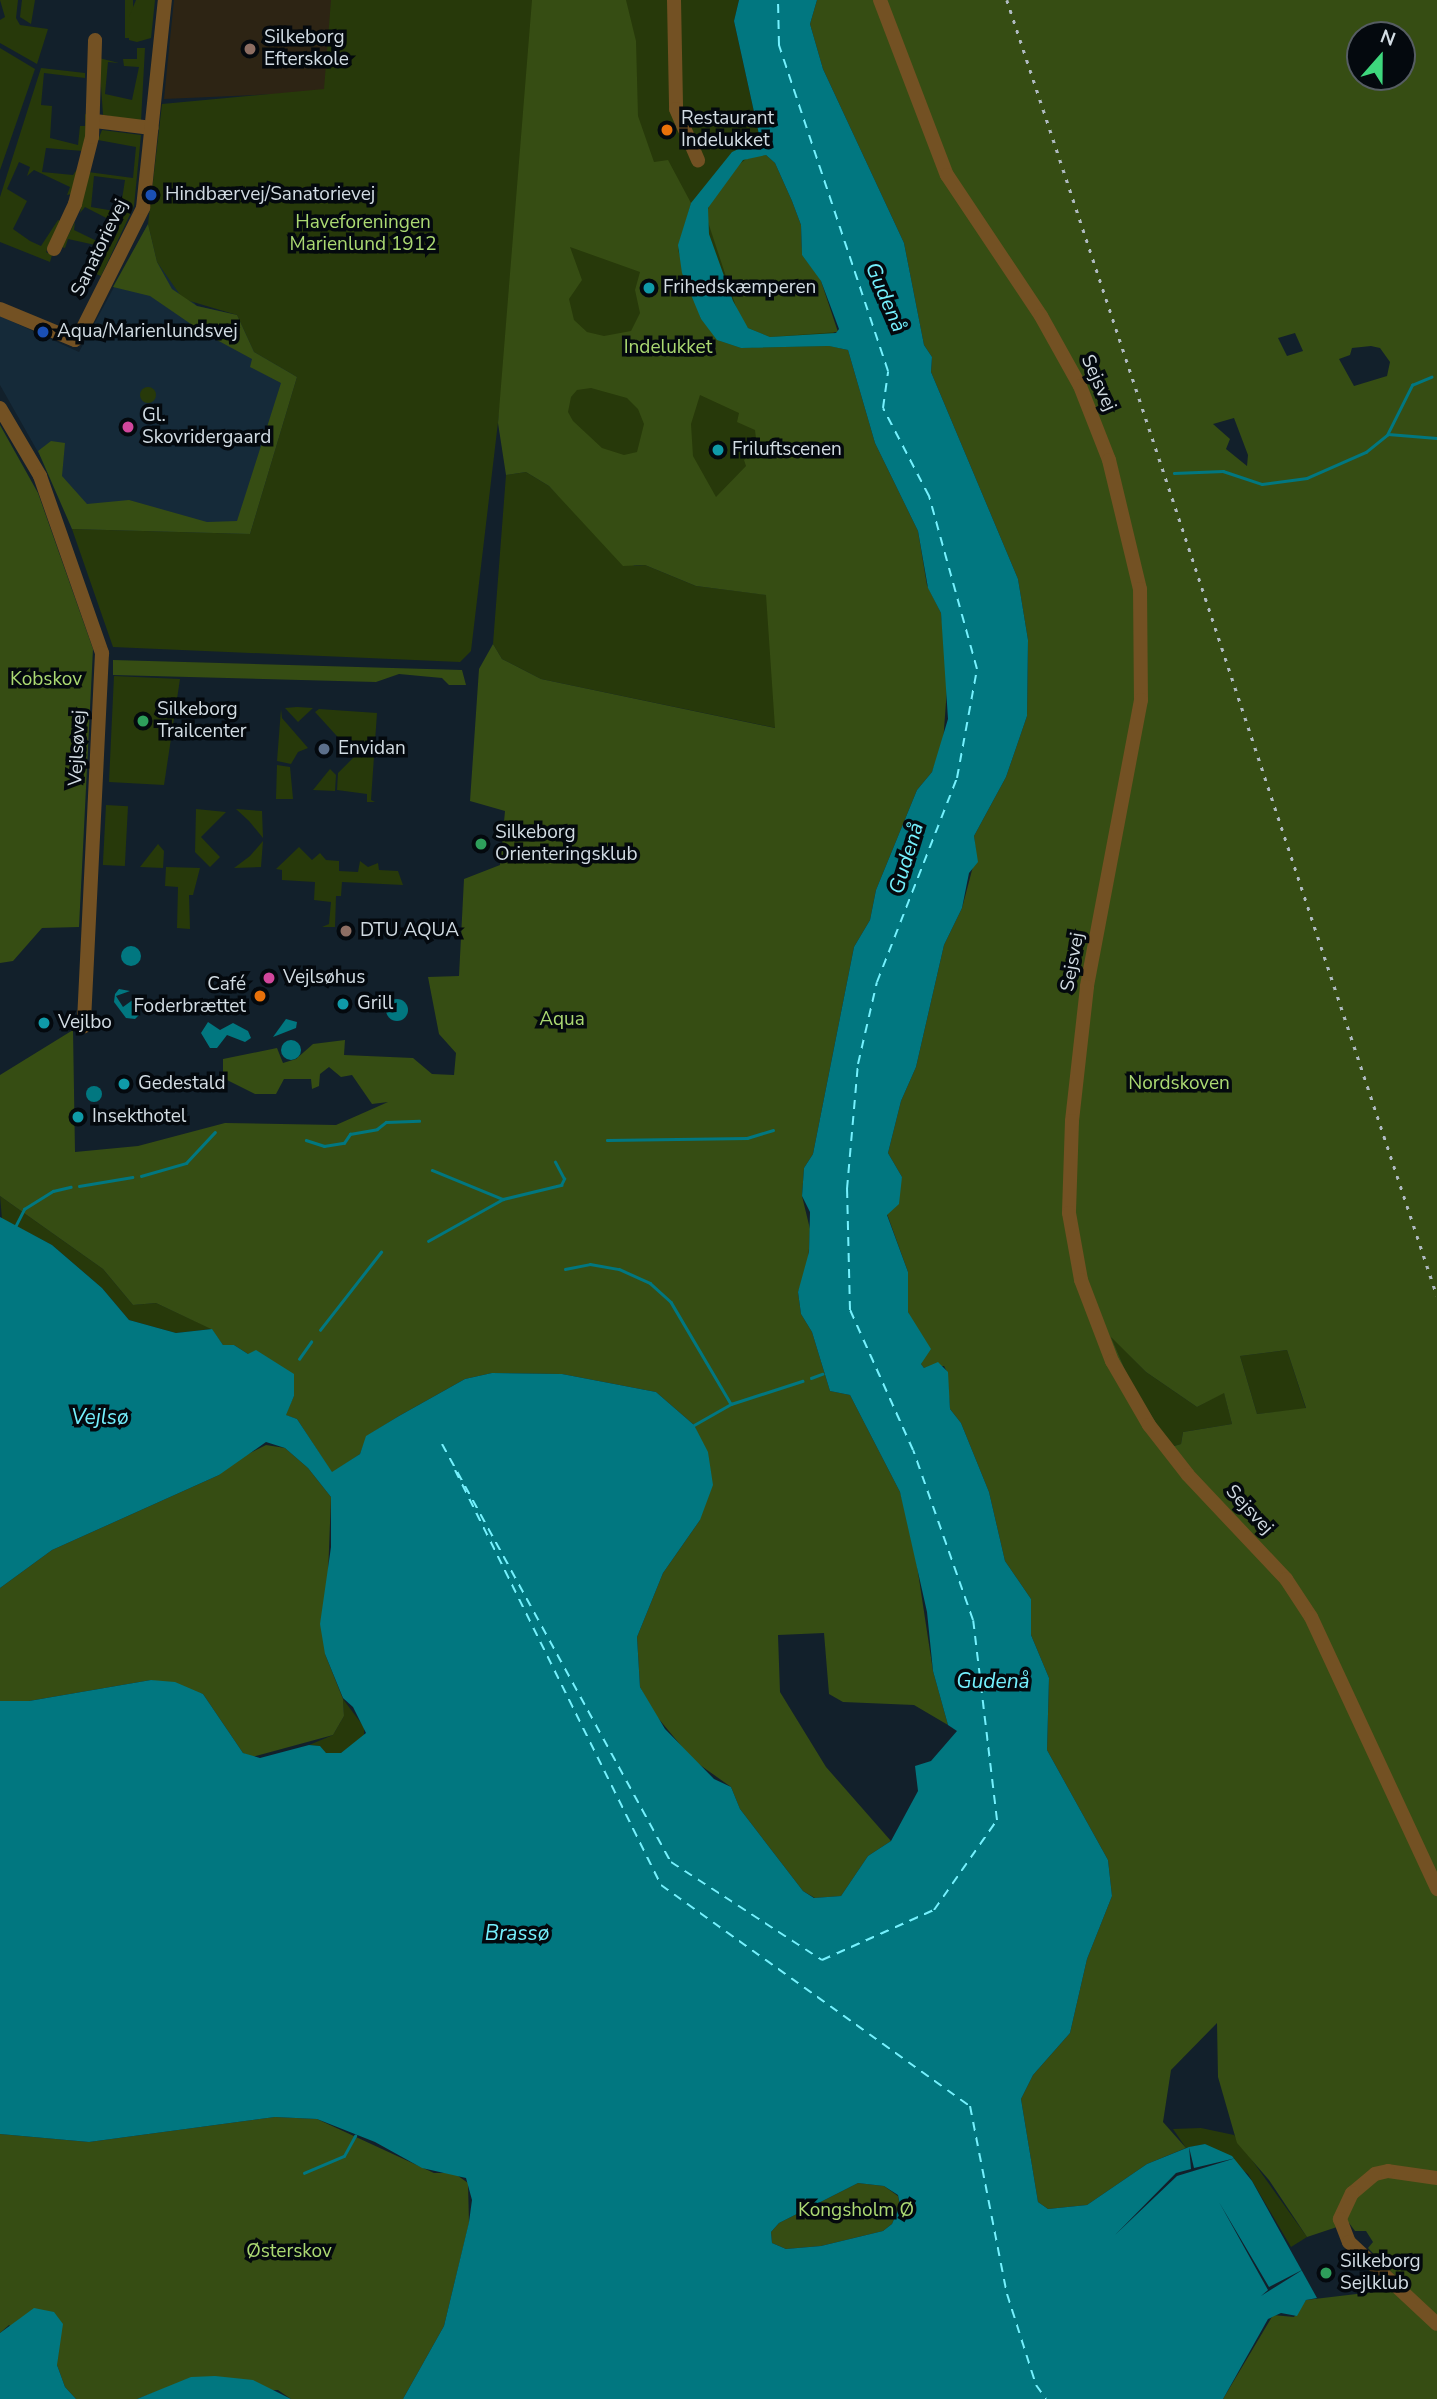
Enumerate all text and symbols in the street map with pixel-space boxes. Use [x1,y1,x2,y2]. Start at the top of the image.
north arrow [1346,21,1416,91]
text: N [1377,24,1399,53]
place label: Silkeborg Efterskole [264,27,349,71]
marker: Silkeborg Efterskole [242,41,258,57]
place label: Restaurant Indelukket [681,108,774,152]
marker: Restaurant Indelukket [659,122,675,138]
place label: Hindbærvej/Sanatorievej [165,184,375,206]
marker: Hindbærvej/Sanatorievej [143,187,159,203]
street label: Sanatorievej [67,196,133,300]
park label: Haveforeningen Marienlund 1912 [289,212,437,256]
water label: Gudenå [860,258,912,336]
place label: Frihedskæmperen [663,277,816,299]
marker: Frihedskæmperen [641,280,657,296]
place label: Aqua/Marienlundsvej [57,321,238,343]
marker: Aqua/Marienlundsvej [35,324,51,340]
park label: Indelukket [624,337,712,359]
street label: Sejsvej [1075,351,1121,415]
place label: Gl. Skovridergaard [142,405,271,449]
marker: Gl. Skovridergaard [120,419,136,435]
place label: Friluftscenen [732,439,842,461]
marker: Friluftscenen [710,442,726,458]
park label: Kobskov [10,669,82,691]
place label: Silkeborg Trailcenter [157,699,247,743]
street label: Vejlsøvej [65,710,91,786]
marker: Silkeborg Trailcenter [135,713,151,729]
place label: Envidan [338,738,406,760]
marker: Envidan [316,741,332,757]
water label: Gudenå [883,819,929,897]
place label: Silkeborg Orienteringsklub [495,822,637,866]
marker: Silkeborg Orienteringsklub [473,836,489,852]
place label: DTU AQUA [360,920,459,942]
marker: DTU AQUA [338,923,354,939]
street label: Sejsvej [1057,931,1089,993]
place label: Vejlsøhus [283,967,365,989]
marker: Vejlsøhus [261,970,277,986]
place label: Café Foderbrættet [134,974,246,1018]
marker: Café Foderbrættet [252,988,268,1004]
place label: Grill [357,993,393,1015]
marker: Grill [335,996,351,1012]
park label: Aqua [539,1009,585,1031]
place label: Vejlbo [58,1012,112,1034]
marker: Vejlbo [36,1015,52,1031]
place label: Gedestald [138,1073,225,1095]
park label: Nordskoven [1128,1073,1230,1095]
marker: Gedestald [116,1076,132,1092]
place label: Insekthotel [92,1106,186,1128]
marker: Insekthotel [70,1109,86,1125]
water label: Vejlsø [71,1404,129,1430]
street label: Sejsvej [1220,1480,1278,1540]
water label: Gudenå [956,1668,1030,1694]
water label: Brassø [485,1920,549,1946]
park label: Kongsholm Ø [798,2200,914,2222]
park label: Østerskov [246,2241,332,2263]
place label: Silkeborg Sejlklub [1340,2251,1421,2295]
marker: Silkeborg Sejlklub [1318,2265,1334,2281]

